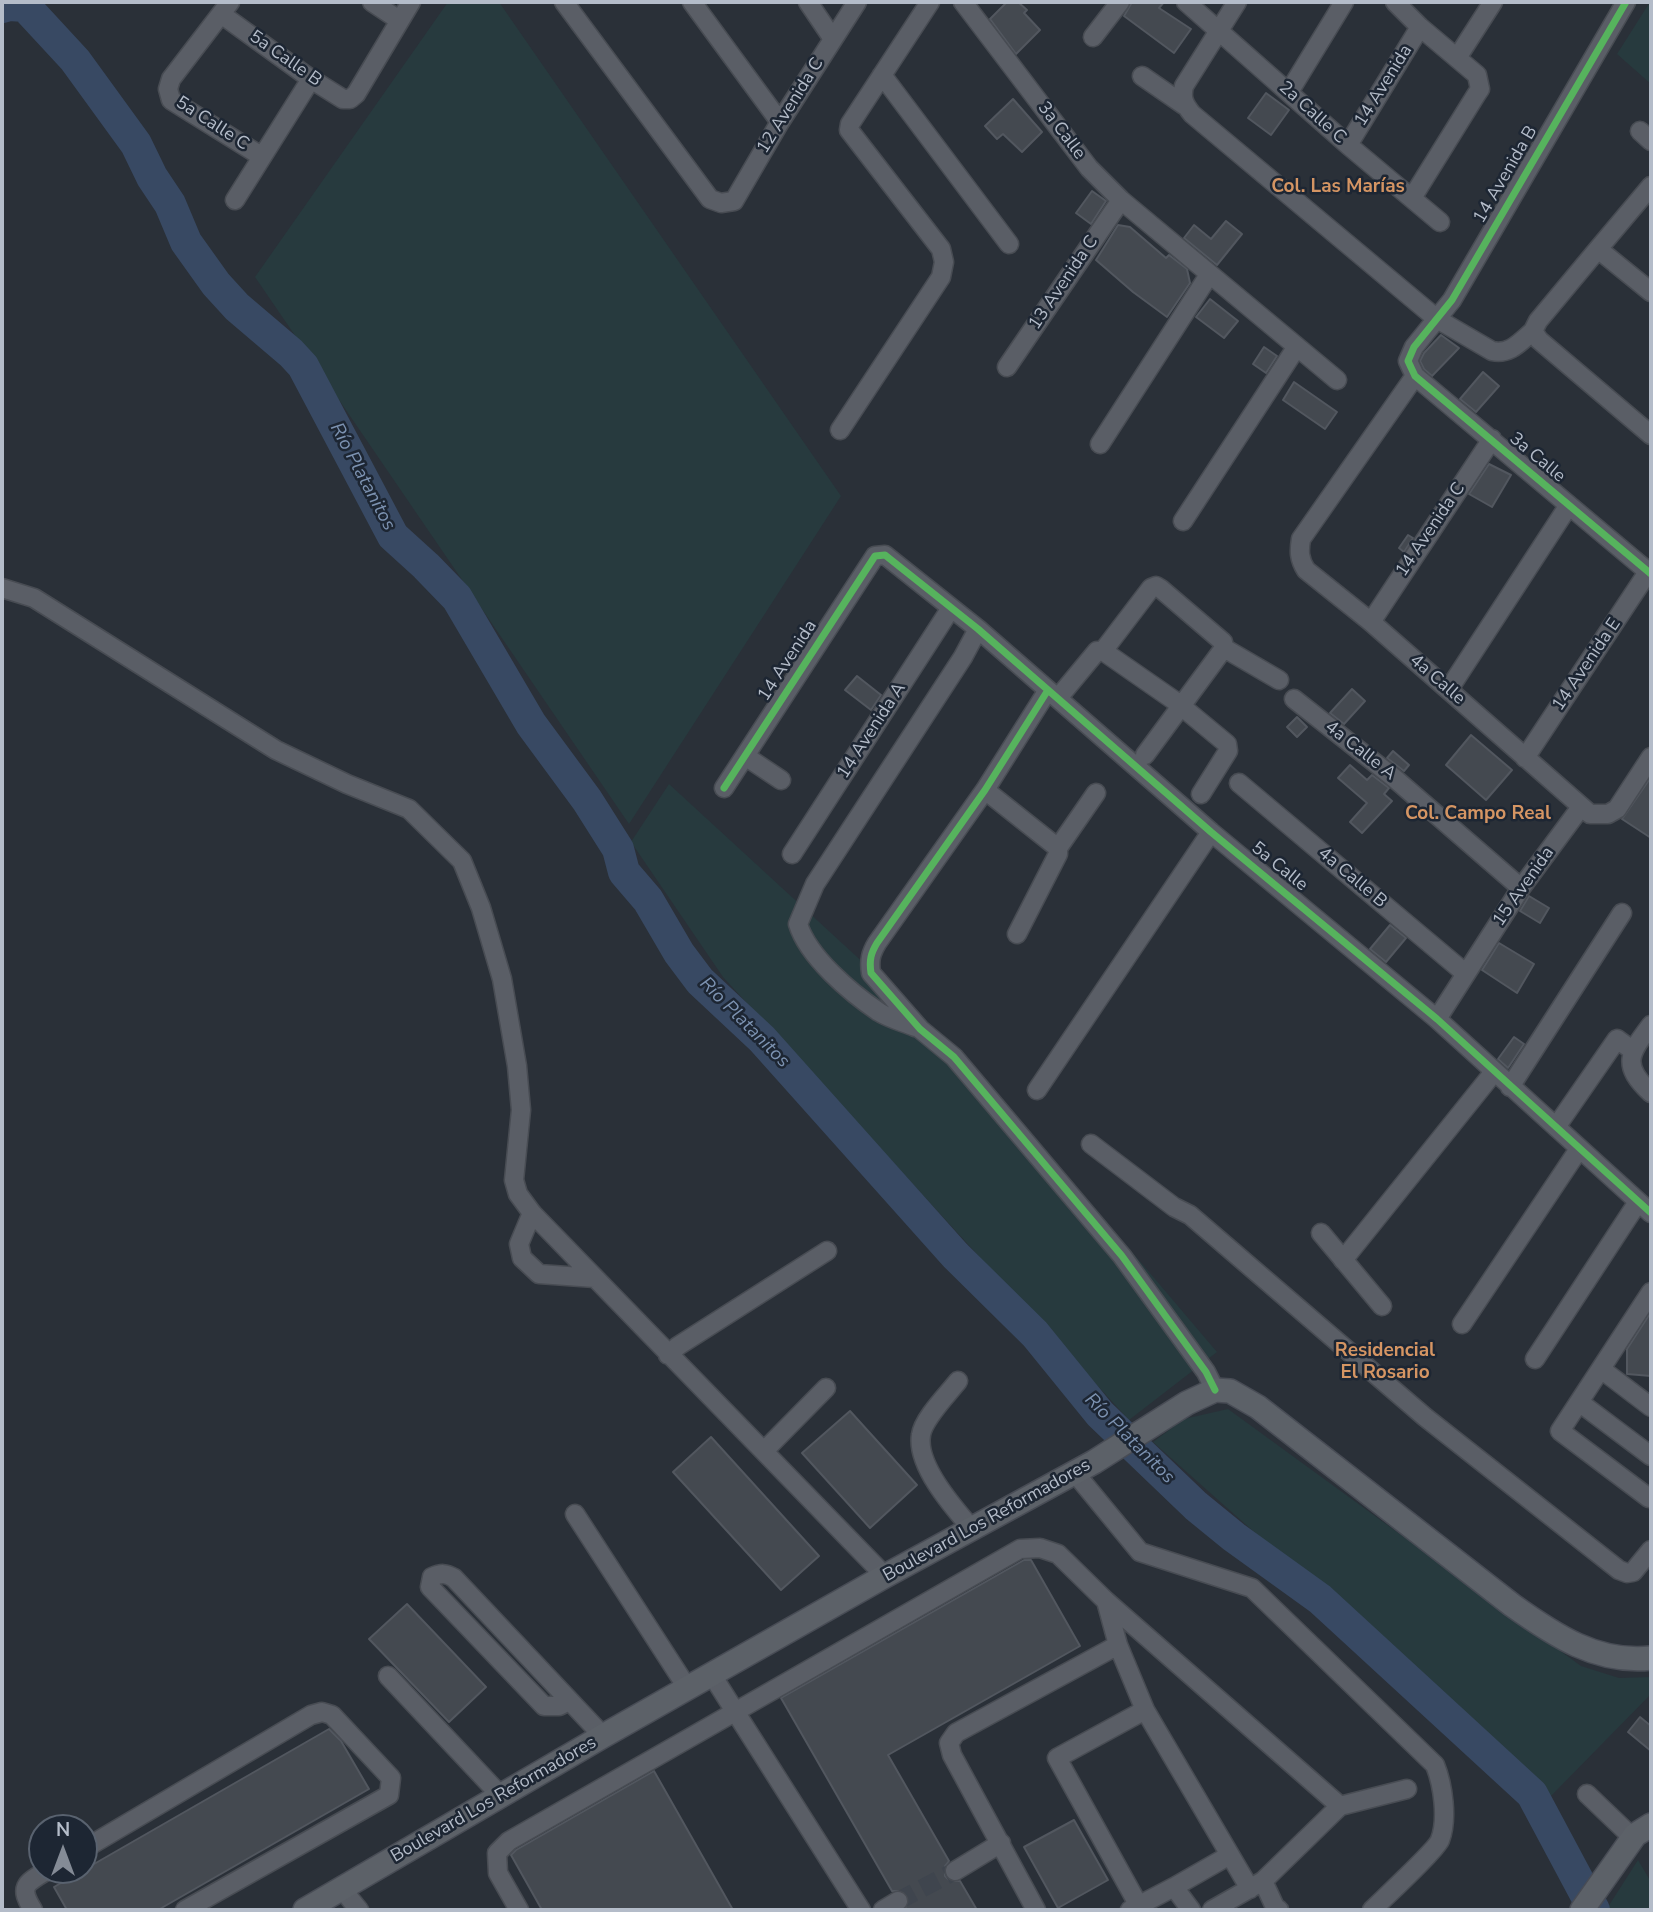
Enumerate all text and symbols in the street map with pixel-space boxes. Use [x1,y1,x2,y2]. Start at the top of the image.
street label: 5a Calle B [245,26,325,92]
street label: 14 Avenida [1350,41,1418,131]
street label: 12 Avenida C [753,54,829,158]
street label: 2a Calle C [1274,77,1350,149]
street label: 5a Calle C [171,92,253,156]
street label: 3a Calle [1032,98,1090,164]
street label: 14 Avenida B [1469,122,1543,228]
district label: Col. Las Marías [1271,176,1405,198]
street label: 13 Avenida C [1025,232,1103,334]
water label: Río Platanitos [324,419,400,535]
street label: 3a Calle [1505,428,1569,488]
street label: 14 Avenida C [1392,479,1470,581]
street label: 14 Avenida E [1548,615,1626,715]
street label: 14 Avenida [754,617,822,705]
street label: 4a Calle [1405,650,1469,710]
street label: 14 Avenida A [833,679,911,783]
street label: 4a Calle A [1320,717,1400,785]
district label: Col. Campo Real [1405,803,1551,825]
street label: 5a Calle [1246,838,1312,896]
street label: 4a Calle B [1313,843,1391,913]
street label: 15 Avenida [1489,843,1559,931]
water label: Río Platanitos [694,973,794,1073]
district label: Residencial El Rosario [1335,1340,1435,1384]
water label: Río Platanitos [1079,1389,1179,1489]
street label: Boulevard Los Reformadores [880,1455,1094,1587]
street label: Boulevard Los Reformadores [387,1732,601,1868]
north arrow [28,1814,98,1884]
text: N [56,1817,70,1843]

